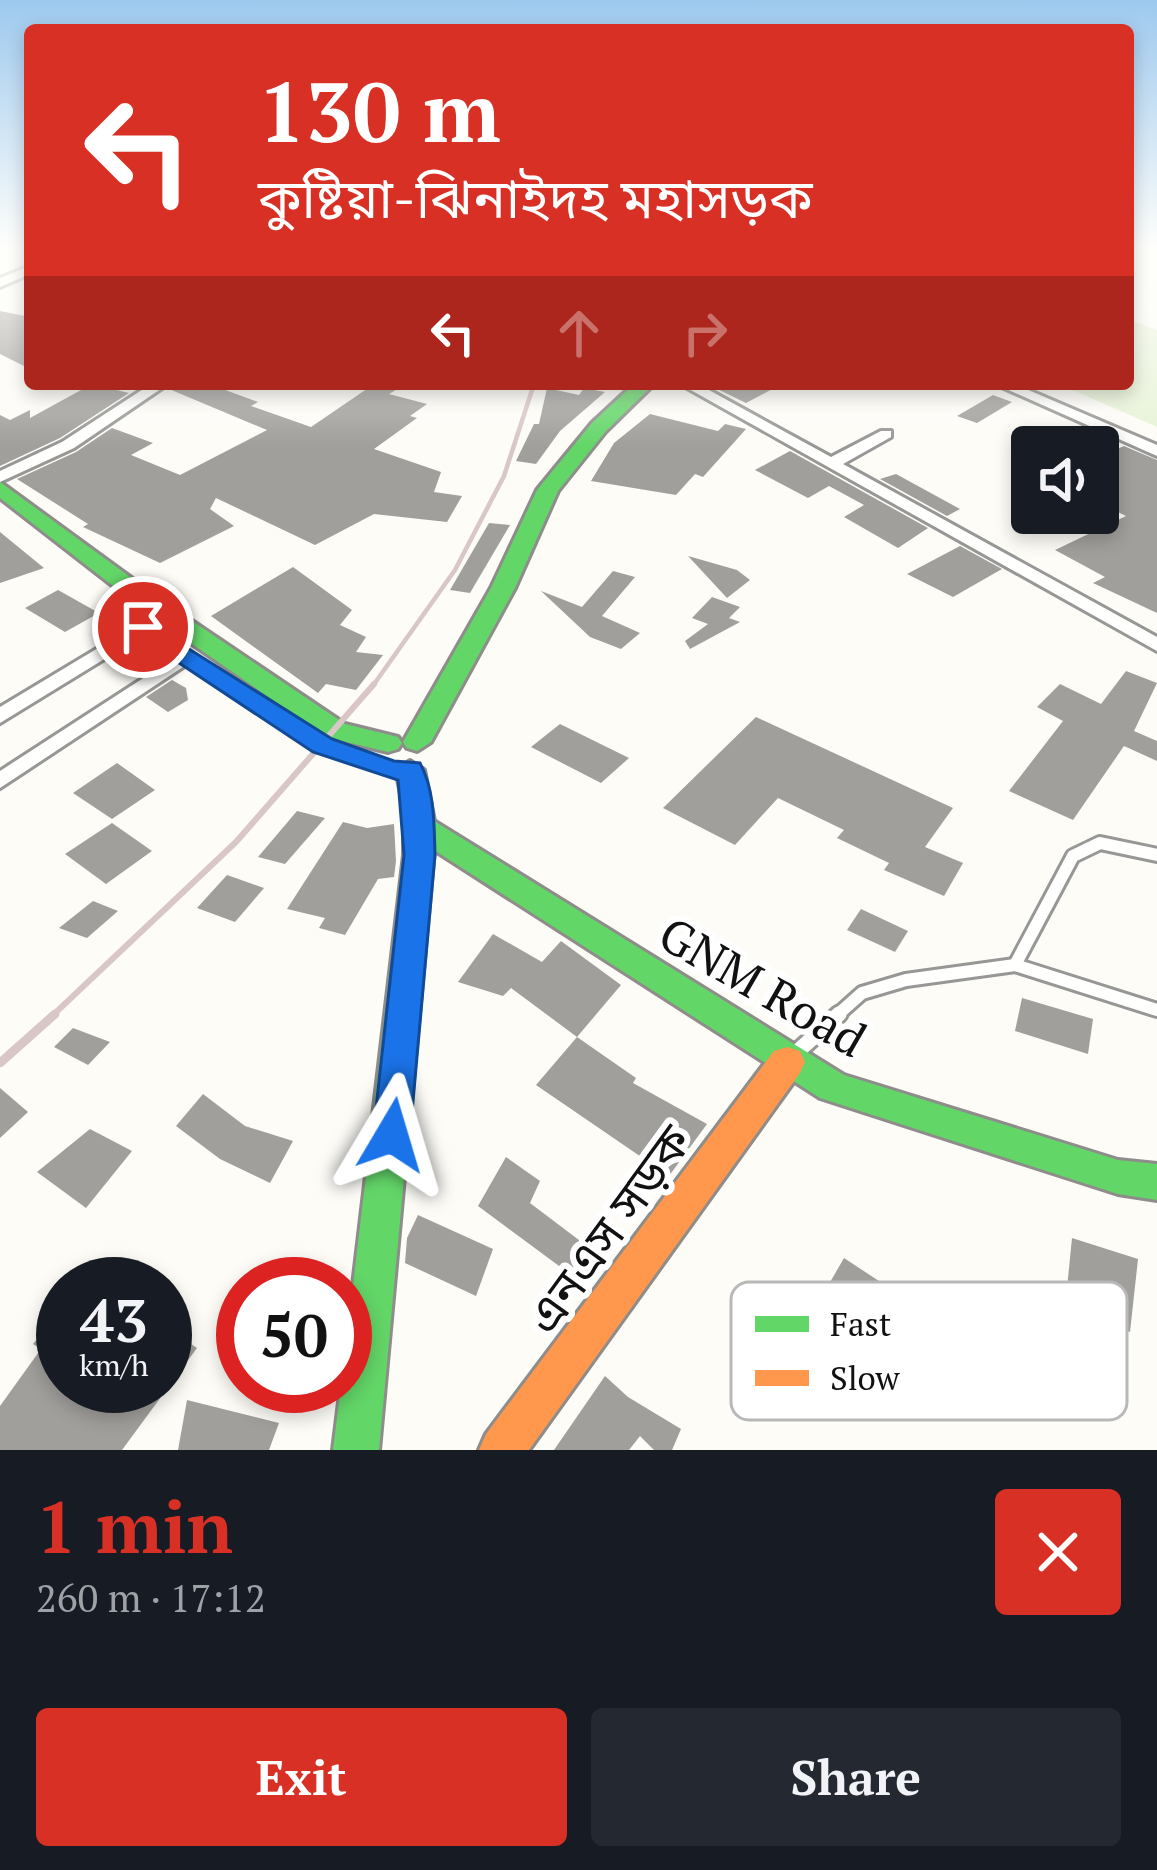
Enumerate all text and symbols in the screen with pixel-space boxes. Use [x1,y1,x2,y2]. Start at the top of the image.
text: 130 m [258,55,501,166]
icon: left [60,72,216,228]
text: কুষ্টিয়া-ঝিনাইদহ মহাসড়ক [258,162,813,233]
icon: left [420,300,486,366]
icon: ahead [546,300,612,366]
icon: right [672,300,738,366]
map controls [1011,426,1119,534]
button: sound [1011,426,1119,534]
pin [92,576,194,678]
icon: arrive [110,594,176,660]
street label: GNM Road [648,901,878,1071]
position arrow [329,1072,455,1198]
street label: এনএস সড়ক [511,1111,706,1346]
speed limit sign: 50 [216,1257,372,1413]
text: 43 [80,1280,148,1359]
legend [731,1282,1127,1420]
text: Fast [830,1302,891,1345]
text: km/h [79,1345,149,1385]
text: Slow [830,1356,900,1399]
text: 1 min [36,1478,233,1574]
button: close [995,1489,1121,1615]
text: 260 m · 17:12 [36,1571,266,1623]
button: Exit [36,1708,567,1846]
button: Share [591,1708,1121,1846]

